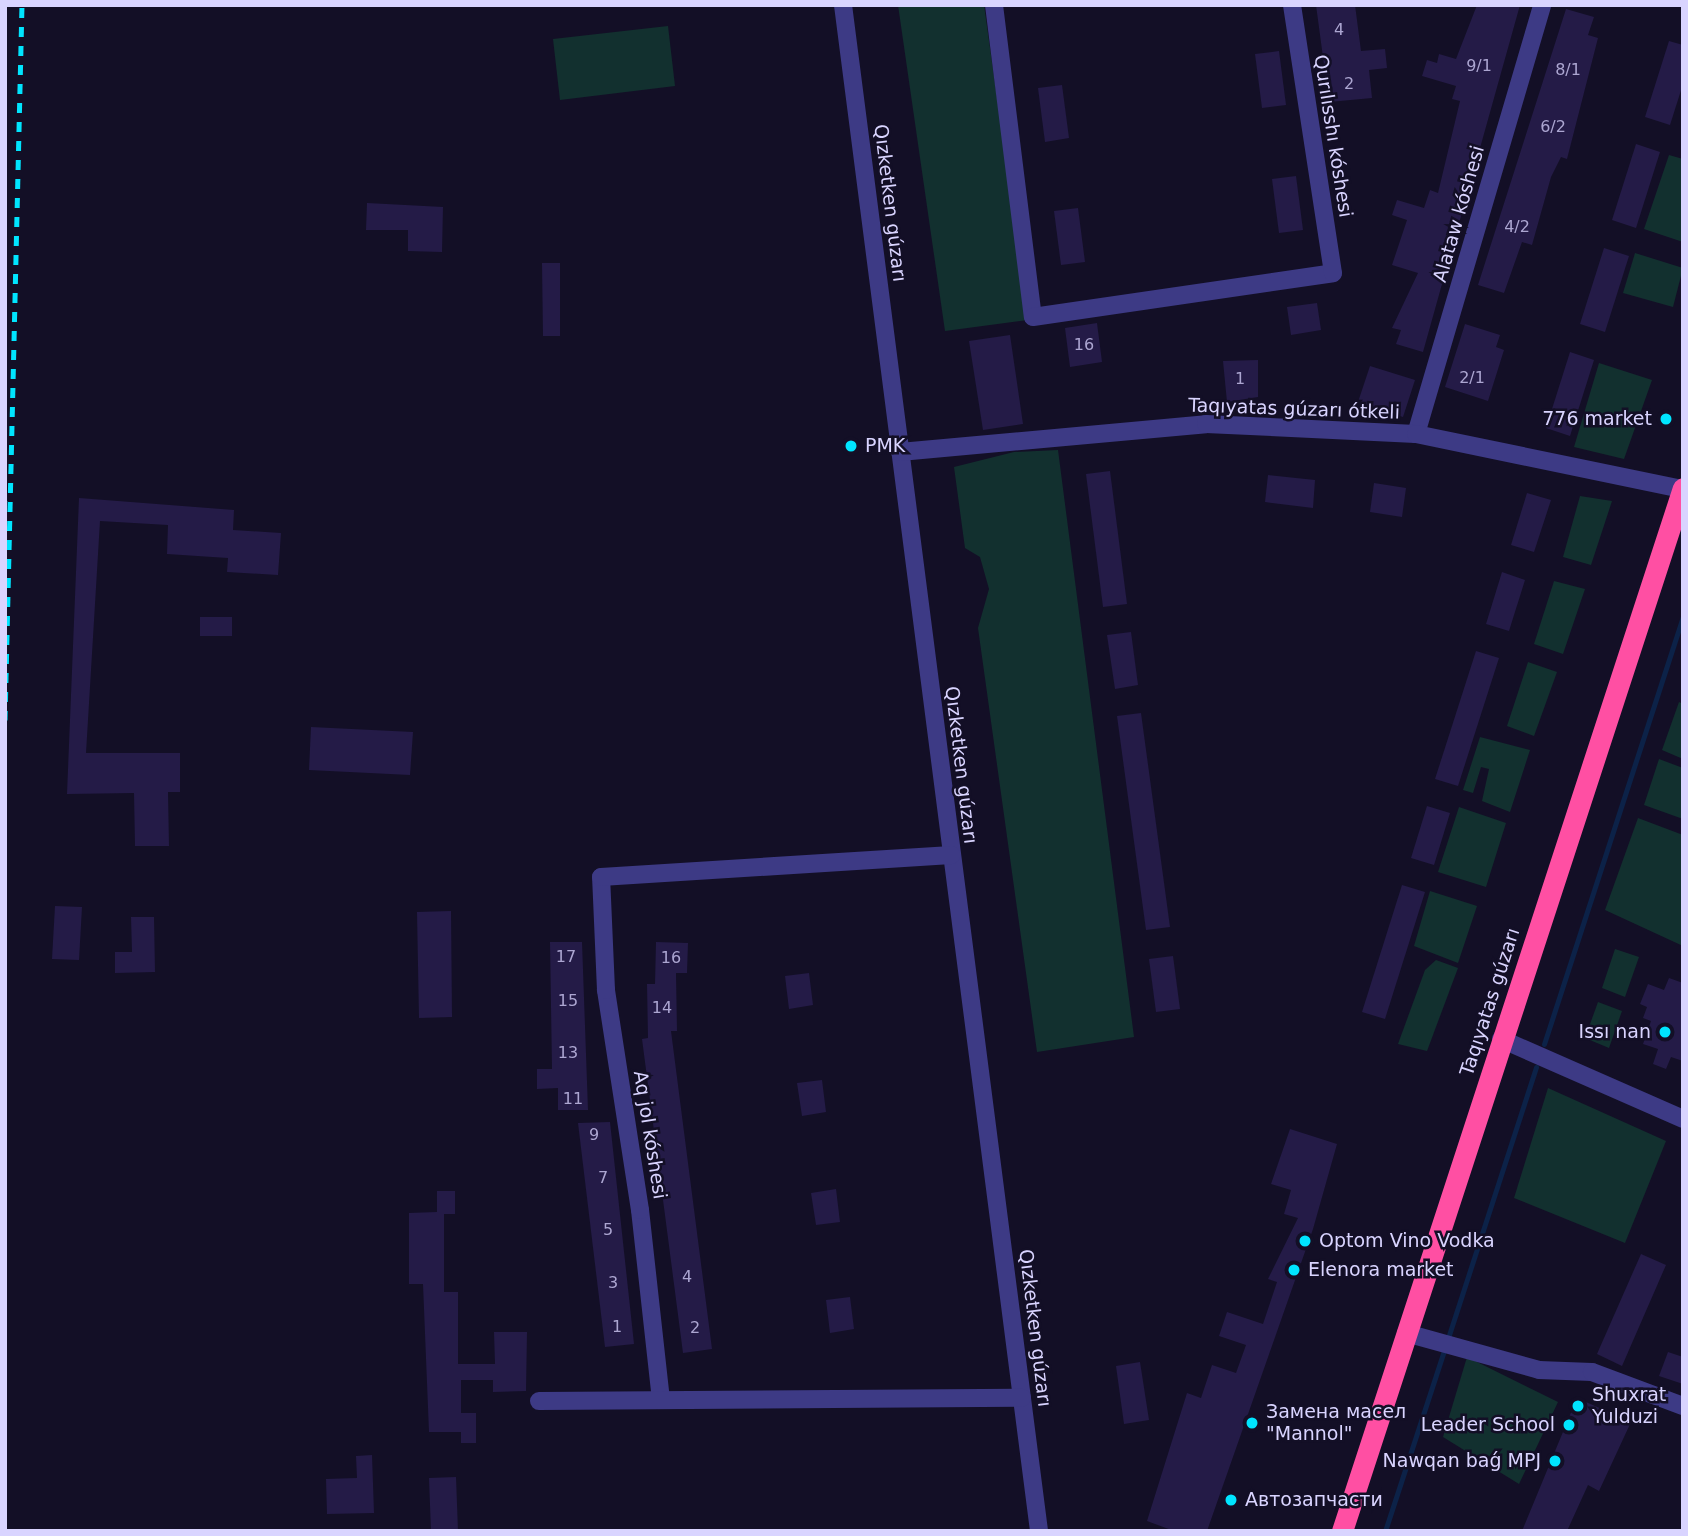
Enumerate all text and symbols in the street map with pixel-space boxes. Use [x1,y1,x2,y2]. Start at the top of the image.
house number: 4 [1334,20,1344,40]
street label: Qurılısshı kóshesi [1309,53,1357,219]
house number: 9/1 [1466,56,1492,76]
house number: 8/1 [1555,60,1581,80]
house number: 2 [1344,74,1354,94]
house number: 6/2 [1540,117,1566,137]
street label: Qızketken gúzarı [869,123,911,283]
street label: Alataw kóshesi [1429,143,1489,285]
house number: 4/2 [1504,217,1530,237]
house number: 16 [1074,335,1094,355]
house number: 2/1 [1459,368,1485,388]
house number: 1 [1235,369,1245,389]
street label: Taqıyatas gúzarı ótkeli [1188,394,1400,424]
place label: 776 market [1542,408,1652,430]
marker: 776 market [1658,411,1674,427]
place label: PMK [865,435,905,457]
marker: PMK [843,438,859,454]
street label: Qızketken gúzarı [940,685,982,845]
street label: Taqıyatas gúzarı [1455,925,1525,1079]
house number: 17 [556,947,576,967]
house number: 16 [661,948,681,968]
house number: 15 [558,991,578,1011]
house number: 14 [652,998,672,1018]
place label: Issı nan [1579,1021,1651,1043]
marker: Issı nan [1657,1024,1673,1040]
house number: 13 [558,1043,578,1063]
street label: Aq jol kóshesi [629,1069,671,1201]
house number: 11 [563,1089,583,1109]
house number: 9 [589,1125,599,1145]
house number: 7 [598,1168,608,1188]
house number: 5 [603,1220,613,1240]
place label: Optom Vino Vodka [1319,1230,1495,1252]
marker: Optom Vino Vodka [1297,1233,1313,1249]
street label: Qızketken gúzarı [1014,1248,1056,1408]
place label: Elenora market [1308,1259,1454,1281]
marker: Elenora market [1286,1262,1302,1278]
house number: 4 [682,1267,692,1287]
house number: 3 [608,1273,618,1293]
house number: 1 [612,1317,622,1337]
house number: 2 [690,1318,700,1338]
place label: Shuxrat Yulduzi [1592,1384,1666,1428]
marker: Shuxrat Yulduzi [1570,1398,1586,1414]
place label: Замена масел "Mannol" [1266,1401,1406,1445]
place label: Leader School [1421,1414,1555,1436]
marker: Замена масел "Mannol" [1244,1415,1260,1431]
marker: Leader School [1561,1417,1577,1433]
place label: Nawqan baǵ MPJ [1383,1450,1541,1472]
marker: Nawqan baǵ MPJ [1547,1453,1563,1469]
place label: Автозапчасти [1245,1489,1383,1511]
marker: Автозапчасти [1223,1492,1239,1508]

